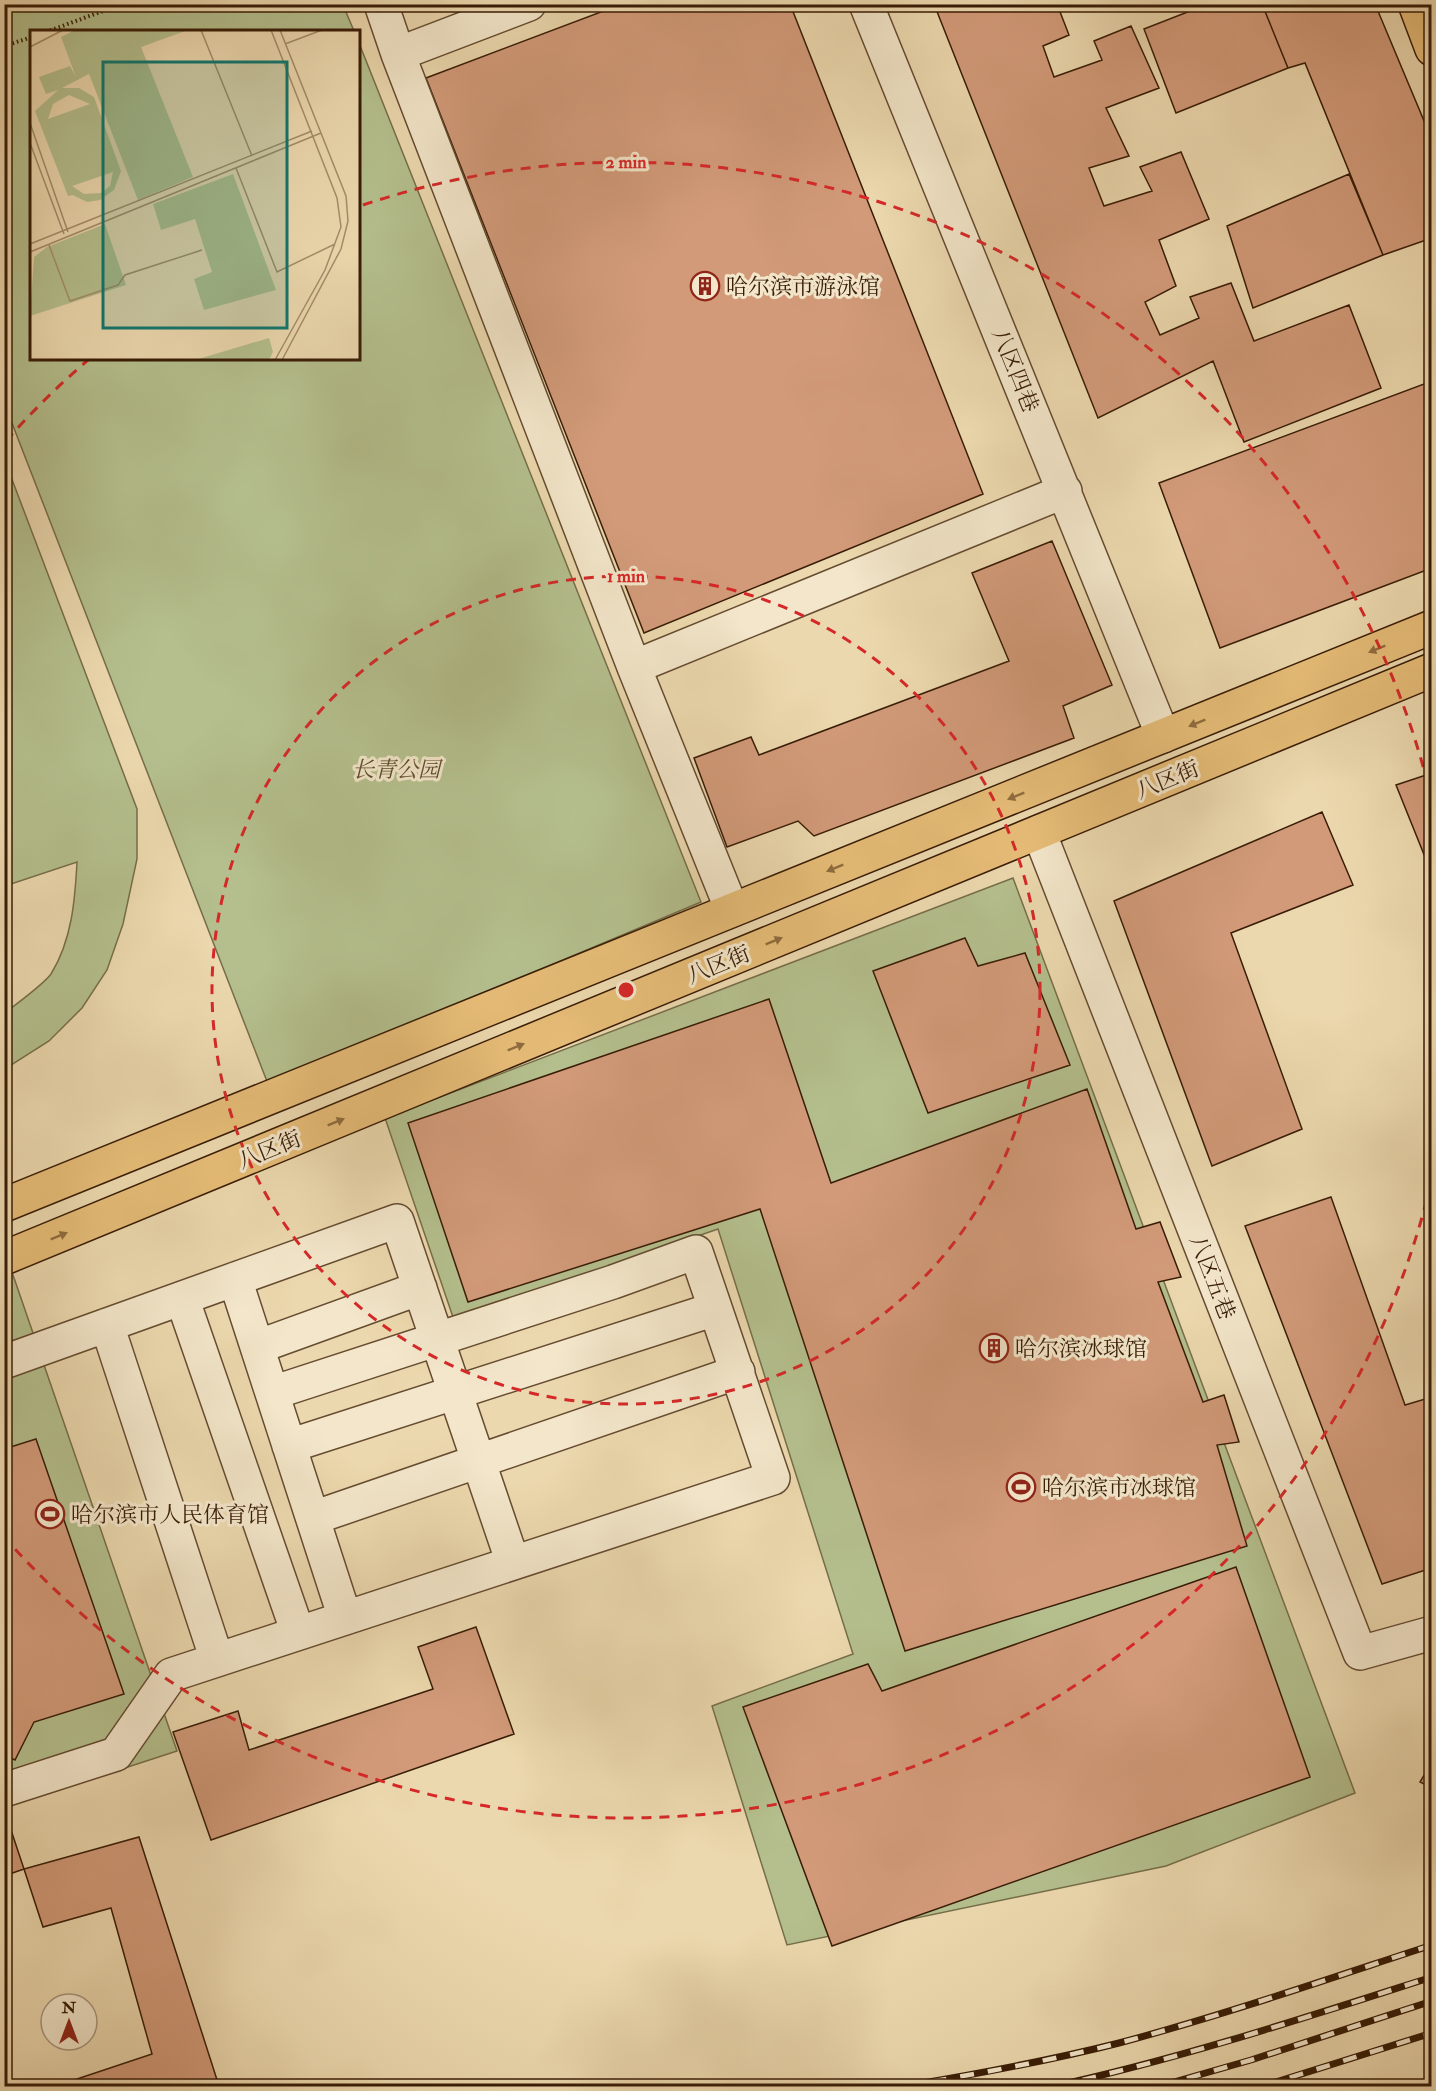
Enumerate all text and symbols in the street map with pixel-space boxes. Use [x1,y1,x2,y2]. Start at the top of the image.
inset map [30,30,360,360]
text: 2 min [606,151,647,174]
building icon: 哈尔滨市游泳馆 [689,270,721,302]
place label: 哈尔滨市游泳馆 [726,273,880,301]
street label: 八区四巷 [986,324,1045,416]
text: 1 min [607,565,646,588]
one-way arrow [1368,644,1386,654]
one-way arrow [1187,718,1205,728]
street label: 八区街 [1132,755,1203,805]
park label: 长青公园 [352,756,443,784]
one-way arrow [1007,791,1025,801]
one-way arrow [826,864,844,874]
one-way arrow [765,936,783,945]
street label: 八区街 [683,940,754,990]
centre of rings [616,980,636,1000]
one-way arrow [508,1042,526,1052]
one-way arrow [327,1117,345,1126]
street label: 八区街 [234,1125,305,1175]
one-way arrow [50,1231,68,1241]
street label: 八区五巷 [1183,1231,1241,1323]
building icon: 哈尔滨冰球馆 [978,1332,1010,1364]
place label: 哈尔滨冰球馆 [1015,1335,1147,1363]
sports icon: 哈尔滨市冰球馆 [1005,1471,1037,1503]
place label: 哈尔滨市冰球馆 [1042,1474,1196,1502]
sports icon: 哈尔滨市人民体育馆 [34,1498,66,1530]
place label: 哈尔滨市人民体育馆 [71,1501,269,1529]
north arrow [39,1992,99,2052]
text: N [61,1998,77,2018]

